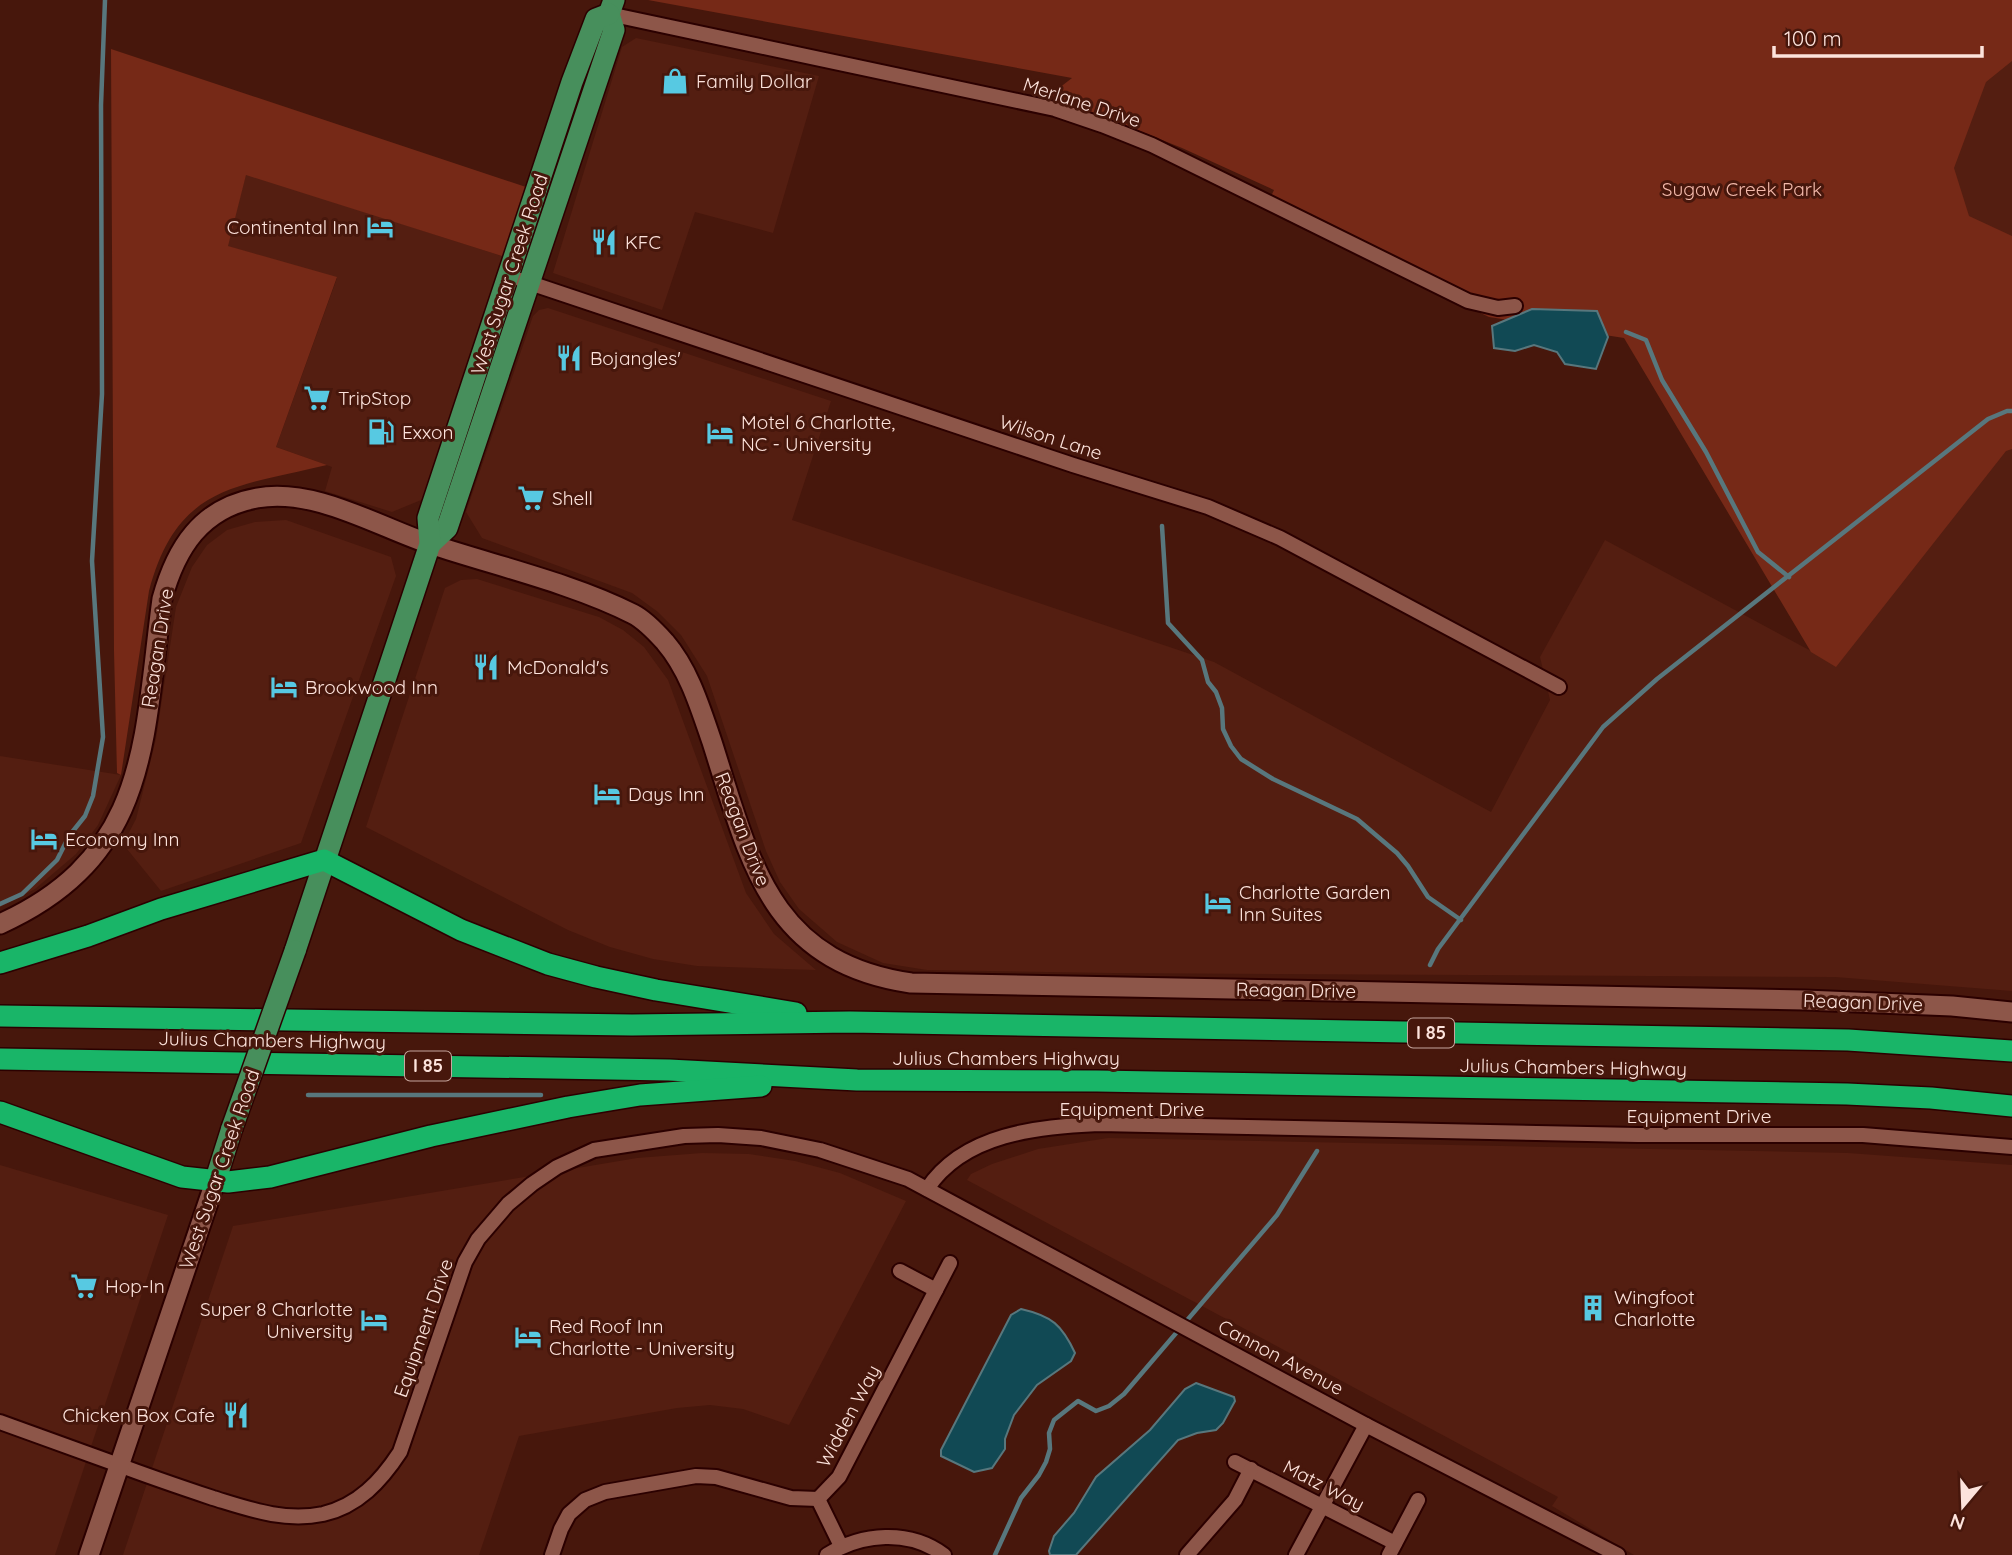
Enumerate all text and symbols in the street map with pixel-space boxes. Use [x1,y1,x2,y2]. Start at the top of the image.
scale bar [1774,14,1982,58]
text: 100 m [1784,25,1842,51]
shop icon: Family Dollar [660,66,690,96]
place label: Family Dollar [696,69,813,93]
street label: Merlane Drive [1020,72,1144,132]
street label: West Sugar Creek Road [465,171,553,377]
park label: Sugaw Creek Park [1662,177,1822,201]
hotel icon: Continental Inn [365,212,395,242]
place label: Continental Inn [227,215,359,239]
restaurant icon: KFC [589,227,619,257]
place label: KFC [625,230,661,254]
restaurant icon: Bojangles' [554,343,584,373]
place label: Bojangles' [590,346,681,370]
supermarket icon: TripStop [302,383,332,413]
place label: TripStop [338,386,411,410]
street label: Wilson Lane [997,409,1105,465]
place label: Motel 6 Charlotte, NC - University [741,410,895,456]
fuel station icon: Exxon [366,417,396,447]
hotel icon: Motel 6 Charlotte, NC - University [705,418,735,448]
place label: Exxon [402,420,453,444]
supermarket icon: Shell [516,483,546,513]
place label: Shell [552,486,593,510]
street label: Reagan Drive [136,587,178,709]
restaurant icon: McDonald's [471,652,501,682]
place label: McDonald's [507,655,609,679]
hotel icon: Brookwood Inn [269,672,299,702]
place label: Brookwood Inn [305,675,438,699]
street label: Reagan Drive [710,769,776,889]
hotel icon: Days Inn [592,779,622,809]
place label: Days Inn [628,782,705,806]
hotel icon: Economy Inn [29,824,59,854]
place label: Economy Inn [65,827,179,851]
place label: Charlotte Garden Inn Suites [1239,880,1391,926]
hotel icon: Charlotte Garden Inn Suites [1203,888,1233,918]
street label: Reagan Drive [1236,977,1356,1003]
street label: Reagan Drive [1803,988,1923,1016]
road number: I 85 [1408,1018,1454,1048]
street label: Julius Chambers Highway [158,1026,386,1054]
street label: Julius Chambers Highway [892,1046,1120,1070]
road number: I 85 [405,1051,451,1080]
street label: Julius Chambers Highway [1459,1053,1687,1081]
street label: West Sugar Creek Road [174,1066,264,1272]
street label: Equipment Drive [1059,1097,1205,1121]
street label: Equipment Drive [1626,1104,1772,1128]
street label: Equipment Drive [388,1256,458,1400]
supermarket icon: Hop-In [69,1271,99,1301]
place label: Hop-In [105,1274,165,1298]
place label: Wingfoot Charlotte [1614,1285,1695,1331]
building icon: Wingfoot Charlotte [1578,1293,1608,1323]
place label: Super 8 Charlotte University [200,1297,353,1343]
hotel icon: Super 8 Charlotte University [359,1305,389,1335]
place label: Red Roof Inn Charlotte - University [549,1314,735,1360]
street label: Cannon Avenue [1214,1314,1348,1400]
hotel icon: Red Roof Inn Charlotte - University [513,1322,543,1352]
street label: Widden Way [811,1361,885,1471]
restaurant icon: Chicken Box Cafe [221,1400,251,1430]
place label: Chicken Box Cafe [62,1403,215,1427]
street label: Matz Way [1279,1454,1369,1516]
north arrow [1928,1471,1998,1541]
text: N [1947,1508,1968,1536]

